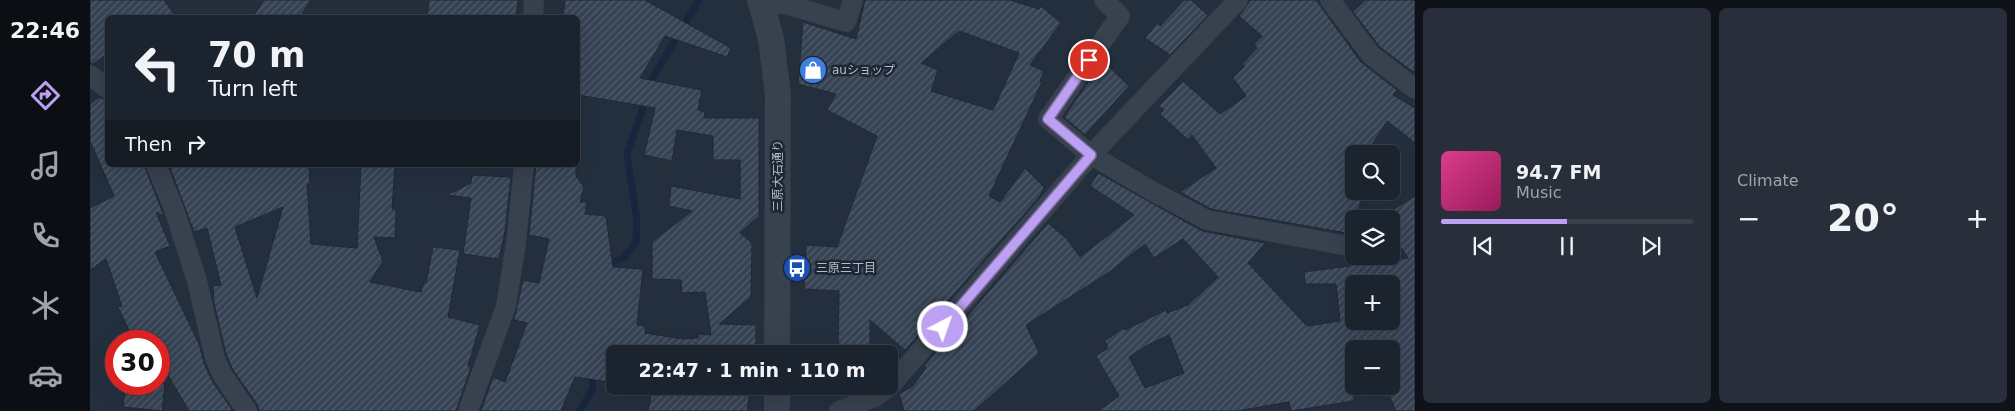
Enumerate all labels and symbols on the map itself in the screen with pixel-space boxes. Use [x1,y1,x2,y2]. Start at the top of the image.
pin [1068,39,1110,81]
shop icon: auショップ [798,55,828,85]
place label: auショップ [832,63,895,77]
street label: 三原大石通り [771,140,785,212]
bus stop icon: 三原三丁目 [782,253,812,283]
place label: 三原三丁目 [816,261,876,275]
position arrow [916,300,968,352]
speed limit sign: 30 [105,330,170,395]

